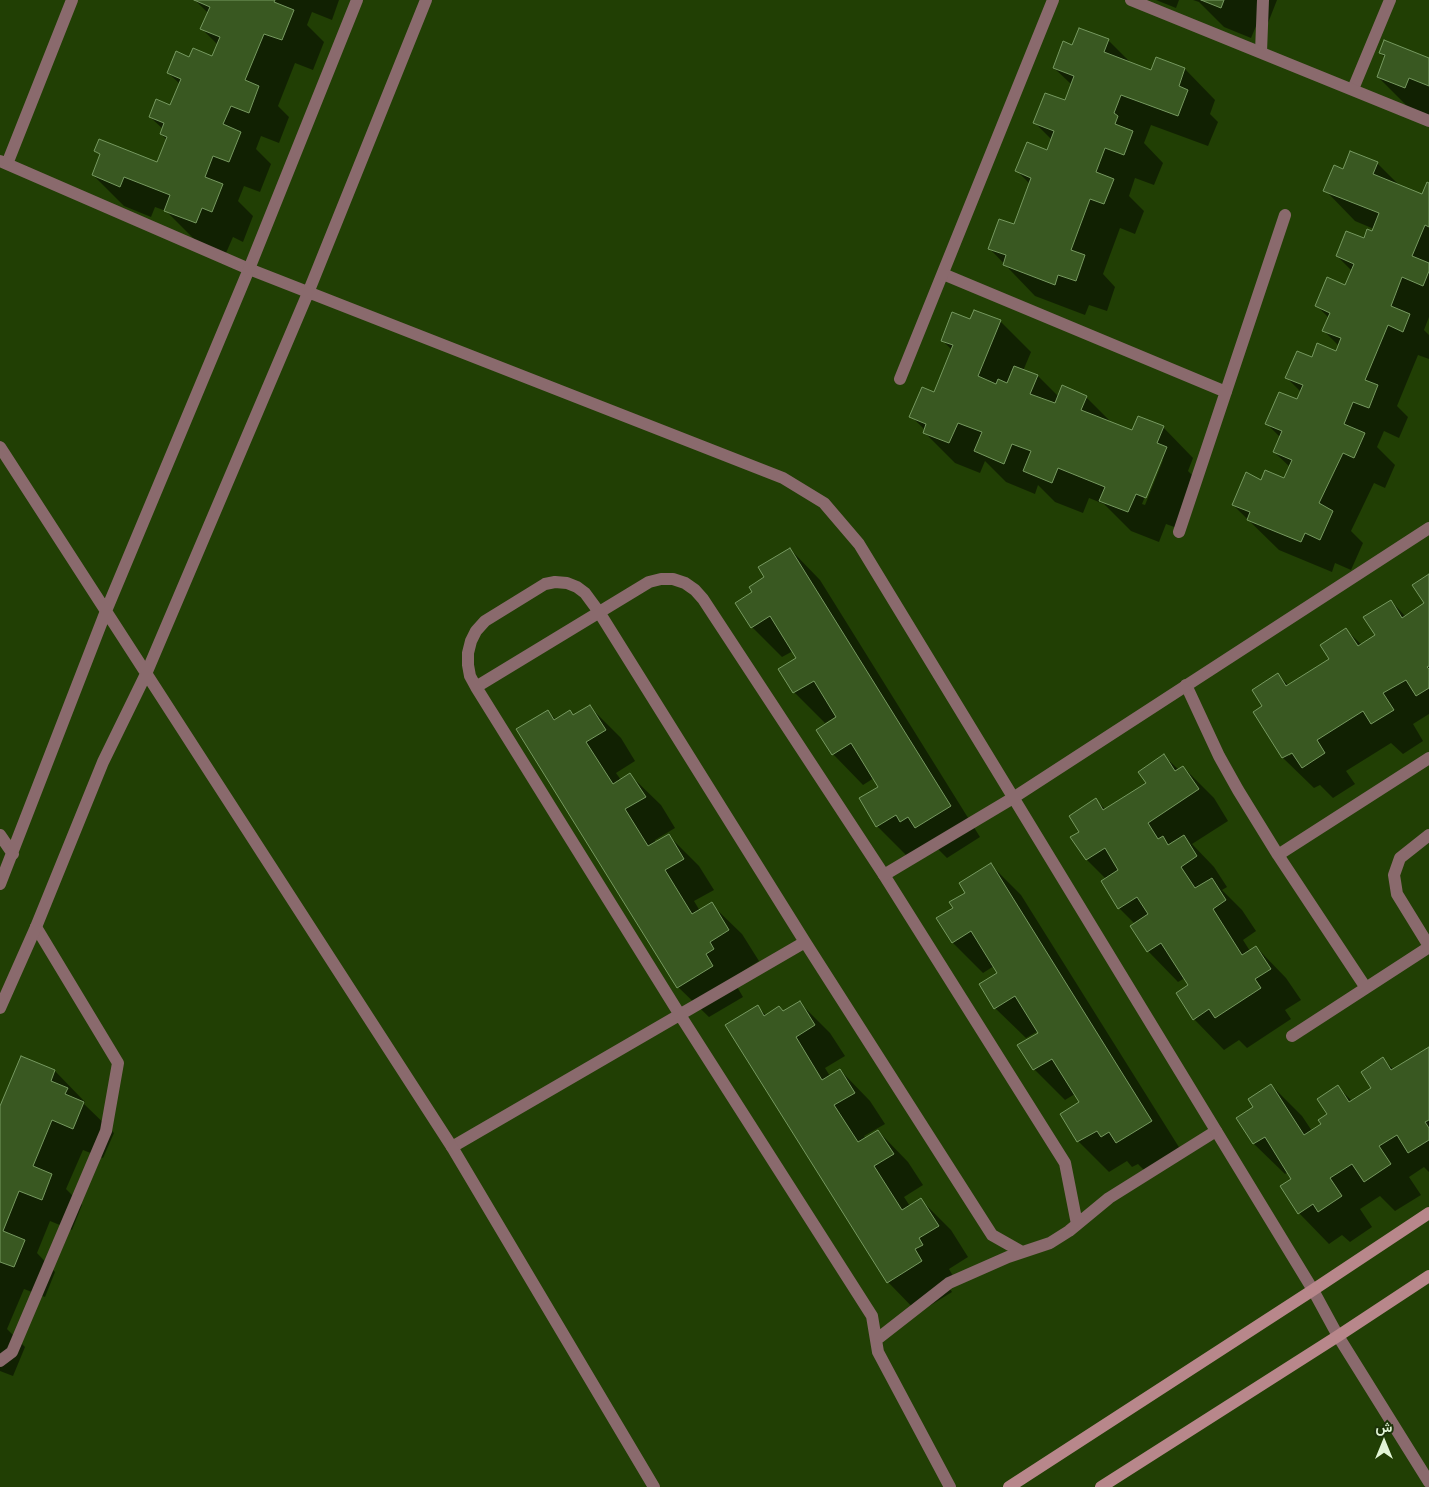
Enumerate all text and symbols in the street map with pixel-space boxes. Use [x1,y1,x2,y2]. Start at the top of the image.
north arrow [1359,1417,1409,1467]
text: ش [1376,1419,1392,1435]

